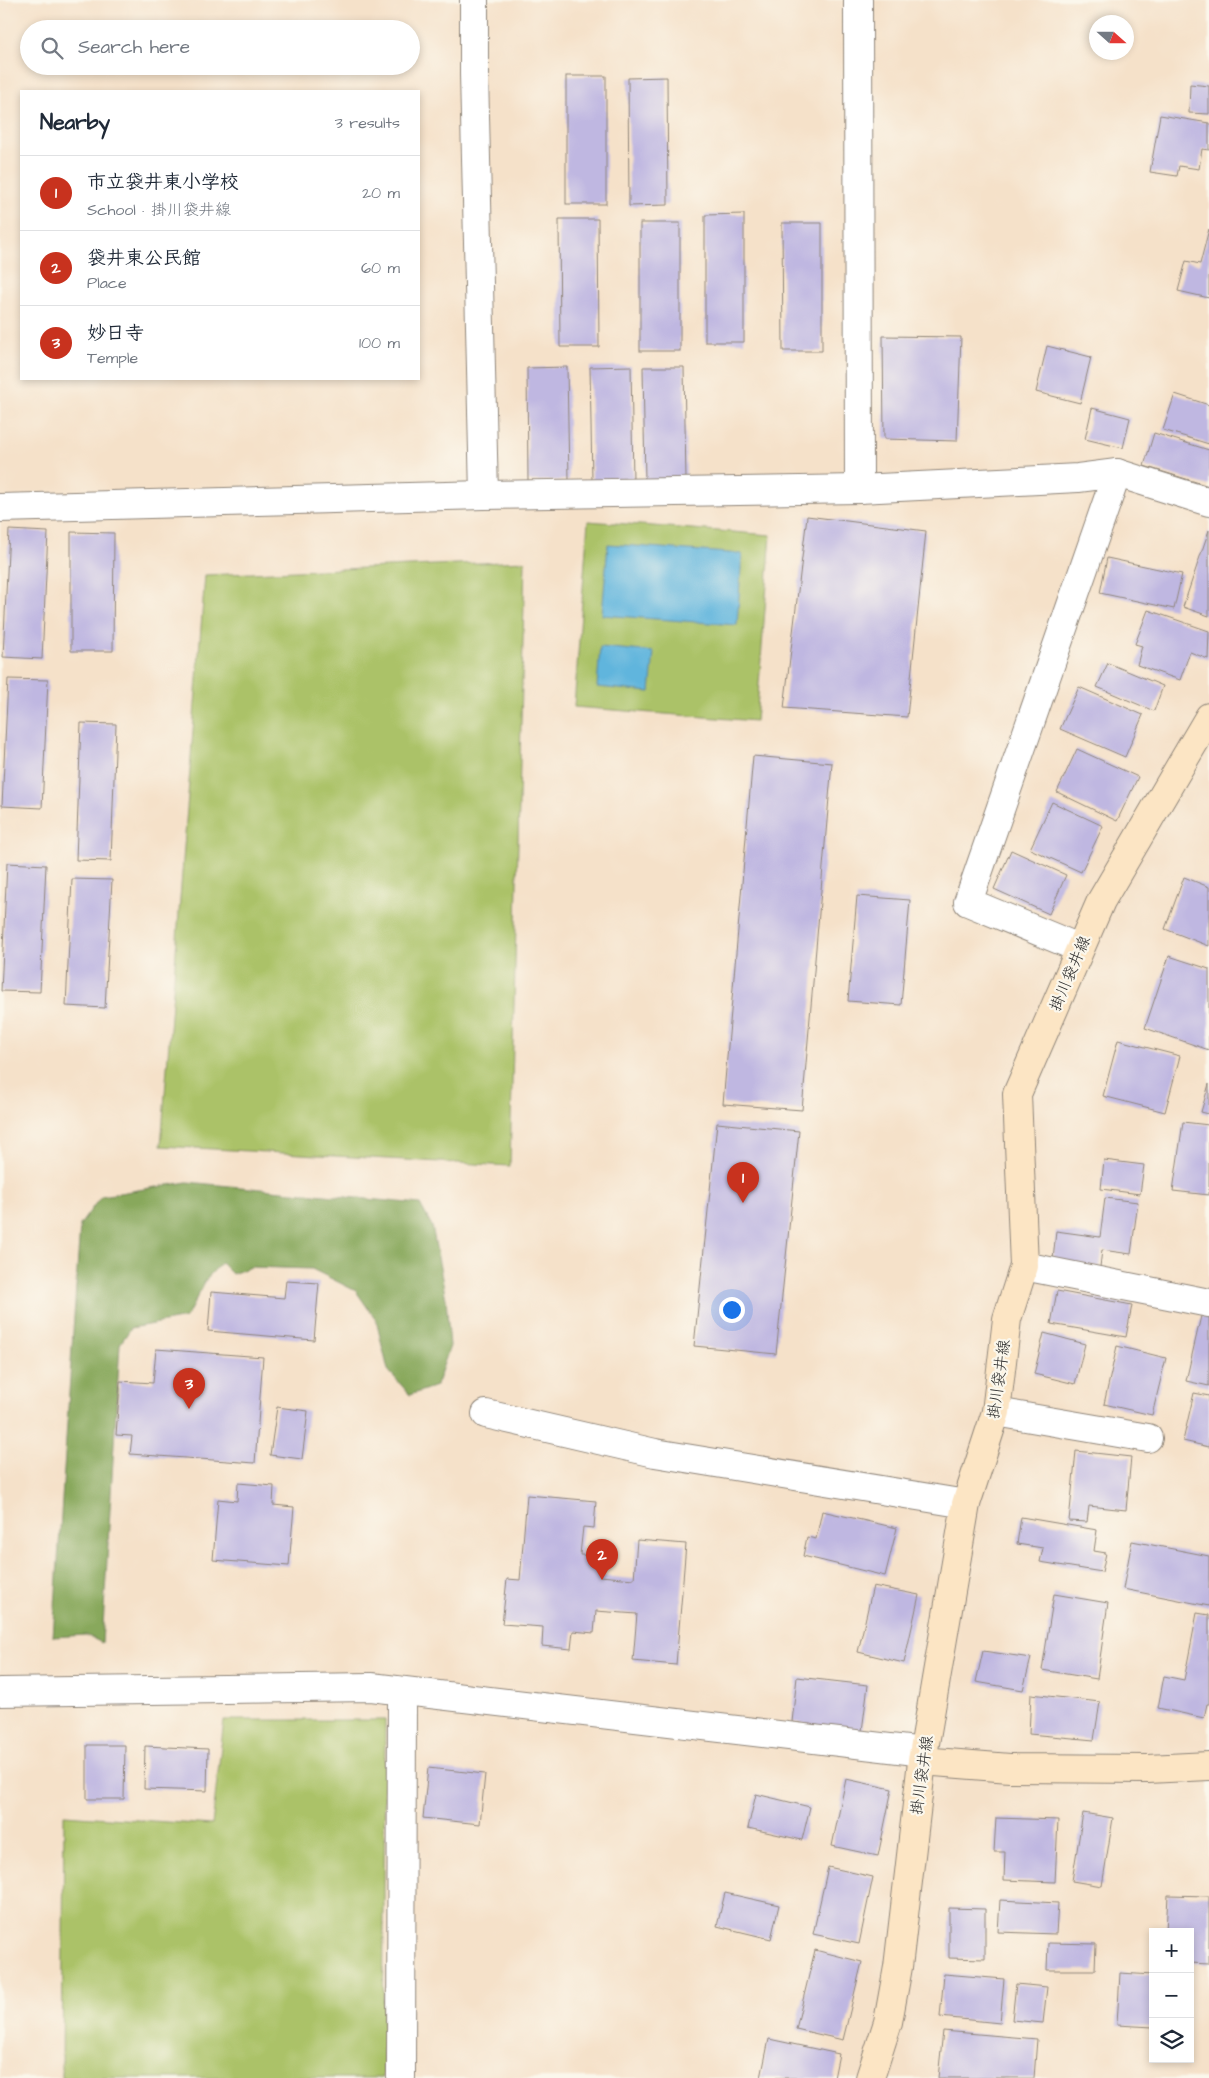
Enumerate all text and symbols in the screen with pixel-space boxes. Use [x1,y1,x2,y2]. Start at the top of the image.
north arrow [1089,15,1134,60]
search box [20,20,420,75]
icon: search [38,34,66,62]
text: Search here [78,34,190,61]
text: Nearby [40,108,110,137]
text: 3 results [335,112,400,134]
text: 市立袋井東小学校 [87,169,239,196]
text: 1 [55,182,57,204]
text: 20 m [362,182,400,204]
text: School · 掛川袋井線 [87,199,231,221]
text: 袋井東公民館 [87,245,201,272]
text: 2 [51,257,61,279]
text: 60 m [361,257,400,279]
text: Place [87,272,127,294]
text: 妙日寺 [87,320,144,347]
text: 3 [52,332,60,354]
text: 100 m [359,332,400,354]
text: Temple [87,347,138,369]
street label: 掛川袋井線 [1044,932,1096,1015]
pin: 1 [727,1162,759,1203]
your location [719,1297,745,1323]
street label: 掛川袋井線 [983,1338,1015,1420]
pin: 3 [173,1368,205,1409]
pin: 2 [586,1539,618,1580]
street label: 掛川袋井線 [906,1734,938,1816]
map controls [1149,1928,1194,2063]
button: + [1149,1928,1194,1973]
button: − [1149,1973,1194,2018]
button: layers [1149,2018,1194,2063]

